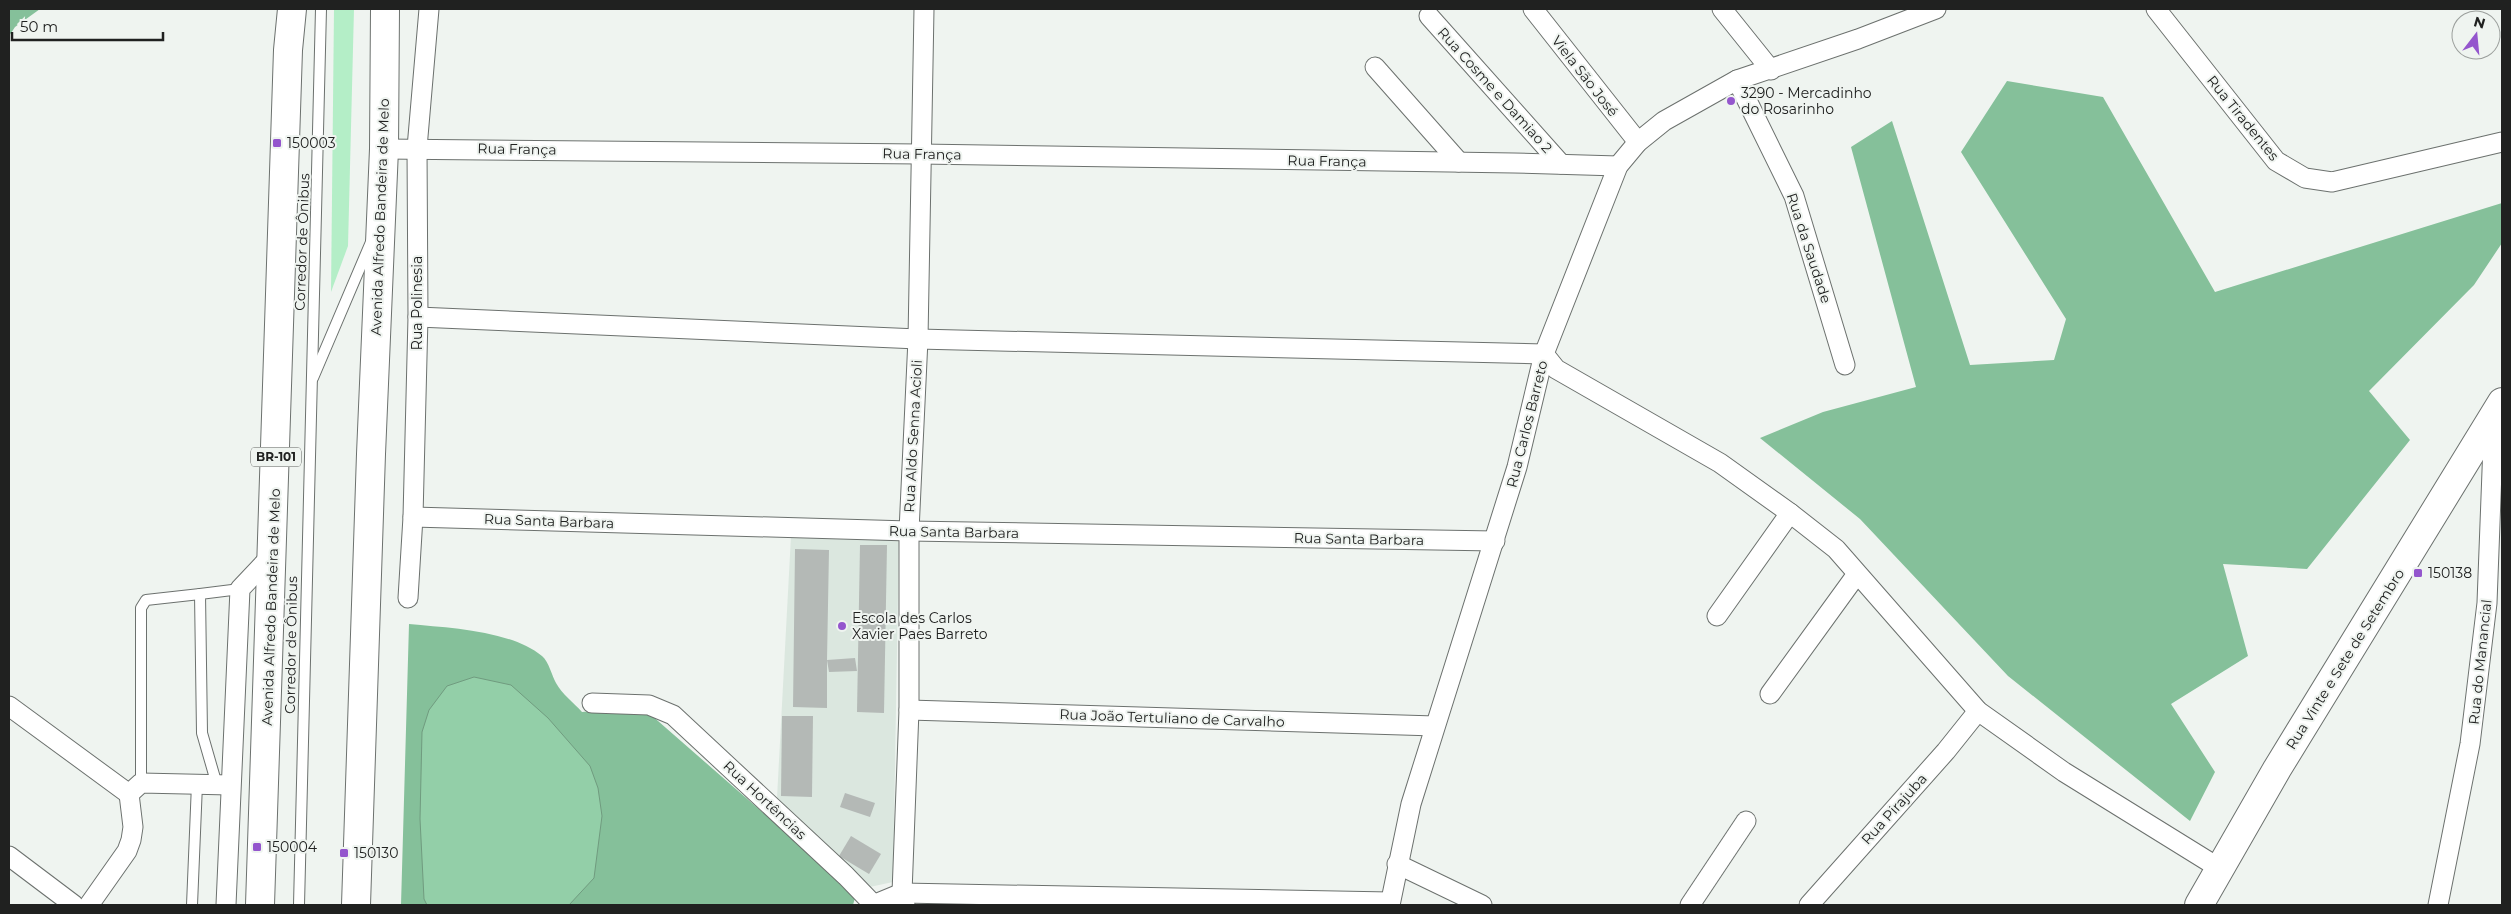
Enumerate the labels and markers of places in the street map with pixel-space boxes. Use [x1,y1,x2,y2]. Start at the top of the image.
place label: 3290 - Mercadinho do Rosarinho [1741,84,1872,118]
marker: 3290 - Mercadinho do Rosarinho [1725,95,1737,107]
place label: 150003 [287,134,336,152]
marker: 150003 [271,137,283,149]
place label: 150138 [2428,564,2472,582]
marker: 150138 [2412,567,2424,579]
place label: Escola des Carlos Xavier Paes Barreto [852,609,988,643]
marker: Escola des Carlos Xavier Paes Barreto [836,620,848,632]
place label: 150004 [267,838,318,856]
marker: 150004 [251,841,263,853]
place label: 150130 [354,844,398,862]
marker: 150130 [338,847,350,859]

